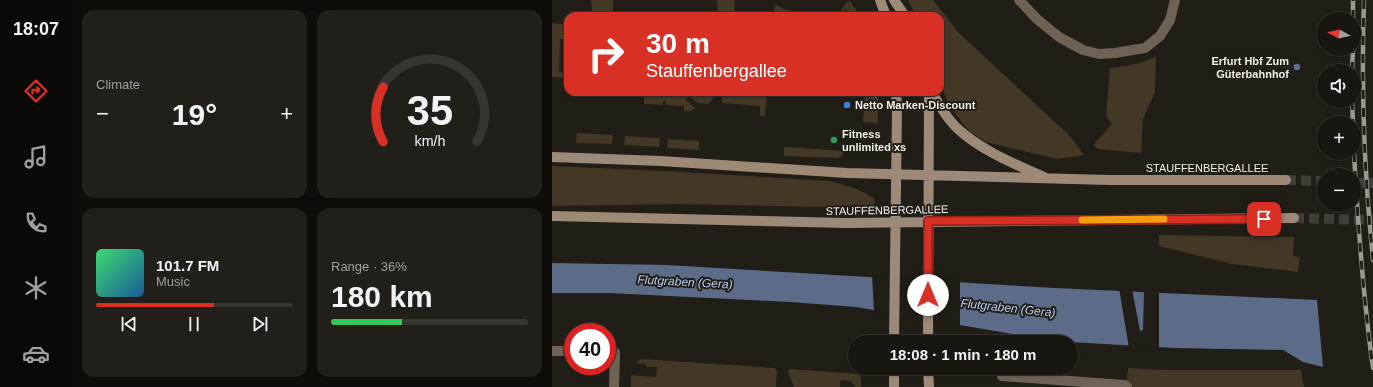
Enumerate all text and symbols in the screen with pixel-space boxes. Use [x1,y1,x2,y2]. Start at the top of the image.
north arrow [1317,12,1361,56]
map controls [1317,12,1361,212]
text: 18:07 [13,19,59,39]
icon: right [580,28,632,80]
text: 30 m [646,28,710,59]
place label: Erfurt Hbf Zum Güterbahnhof [1211,55,1289,80]
text: Stauffenbergallee [646,61,787,81]
marker: Erfurt Hbf Zum Güterbahnhof [1292,62,1302,72]
button: sound [1317,64,1361,108]
icon: directions [22,77,50,105]
text: Climate [96,77,140,92]
text: 35 [406,87,453,134]
text: 19° [172,98,217,131]
place label: Netto Marken-Discount [855,99,976,111]
marker: Netto Marken-Discount [842,100,852,110]
text: − [96,101,109,126]
text: + [280,101,293,126]
button: + [1317,116,1361,160]
place label: Fitness unlimited xs [842,128,906,153]
text: km/h [414,132,445,148]
marker: Fitness unlimited xs [829,135,839,145]
icon: music [22,143,50,171]
street label: STAUFFENBERGALLEE [1146,162,1268,174]
button: − [1317,168,1361,212]
pin [1247,202,1281,236]
street label: STAUFFENBERGALLEE [826,203,948,217]
icon: arrive [1253,208,1275,230]
icon: phone [22,209,50,237]
text: 101.7 FM [156,257,219,274]
text: Range · 36% [331,259,407,274]
water label: Flutgraben (Gera) [637,273,733,291]
icon: climate [22,274,50,302]
text: Music [156,274,190,289]
position arrow [907,274,949,316]
text: 180 km [331,280,433,313]
water label: Flutgraben (Gera) [960,296,1056,320]
icon: previous [118,313,140,335]
icon: pause [183,313,205,335]
icon: next [249,313,271,335]
speed limit sign: 40 [564,323,616,375]
icon: car [22,340,50,368]
text: 18:08 · 1 min · 180 m [890,346,1036,363]

